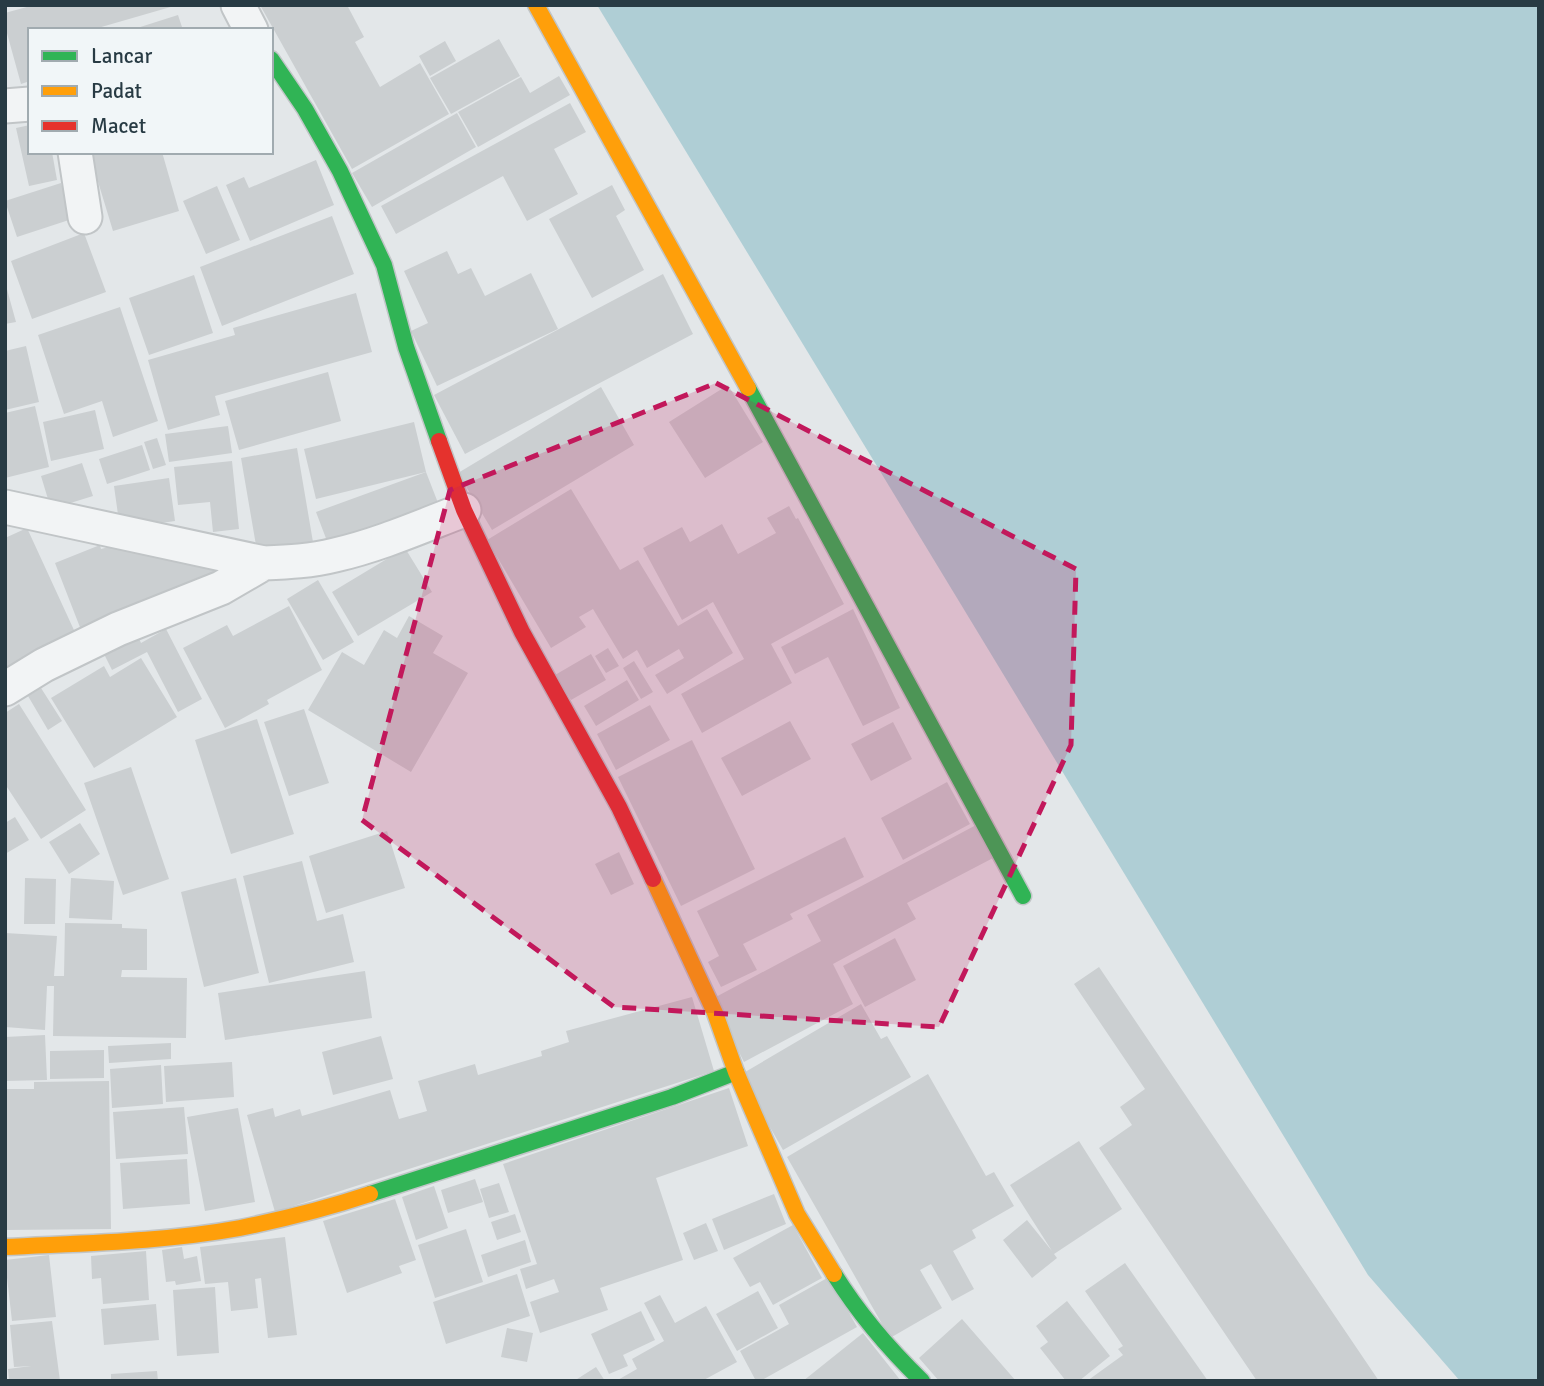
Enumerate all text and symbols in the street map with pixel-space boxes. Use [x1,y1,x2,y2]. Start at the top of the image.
legend [28,28,273,154]
text: Lancar [91,43,152,69]
text: Padat [91,78,142,104]
text: Macet [91,113,146,139]

